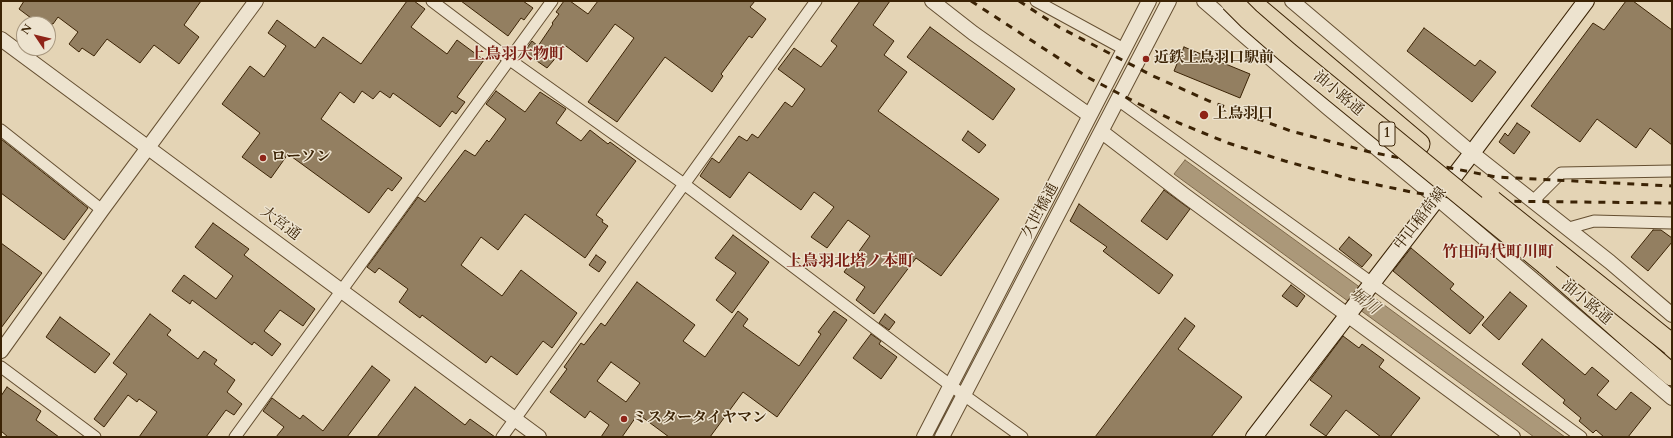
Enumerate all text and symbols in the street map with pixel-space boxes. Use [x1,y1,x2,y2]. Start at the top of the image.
north arrow [16,16,56,56]
text: N [18,21,35,38]
district label: 上鳥羽大物町 [469,45,565,65]
place label: 近鉄上鳥羽口駅前 [1154,50,1274,68]
marker: 近鉄上鳥羽口駅前 [1141,54,1151,64]
street label: 油小路通 [1309,68,1367,120]
place label: 上鳥羽口 [1213,106,1273,124]
marker: 上鳥羽口 [1198,109,1210,121]
road number: 1 [1379,122,1395,146]
place label: ローソン [271,149,331,167]
marker: ローソン [258,153,268,163]
street label: 久世橋通 [1019,180,1063,242]
street label: 中山稲荷線 [1391,184,1451,254]
street label: 大宮通 [257,203,303,245]
district label: 竹田向代町川町 [1442,243,1554,263]
district label: 上鳥羽北塔ノ本町 [786,252,914,272]
street label: 油小路通 [1557,277,1615,329]
water label: 堀川 [1345,285,1383,319]
place label: ミスタータイヤマン [632,410,767,428]
marker: ミスタータイヤマン [619,414,629,424]

